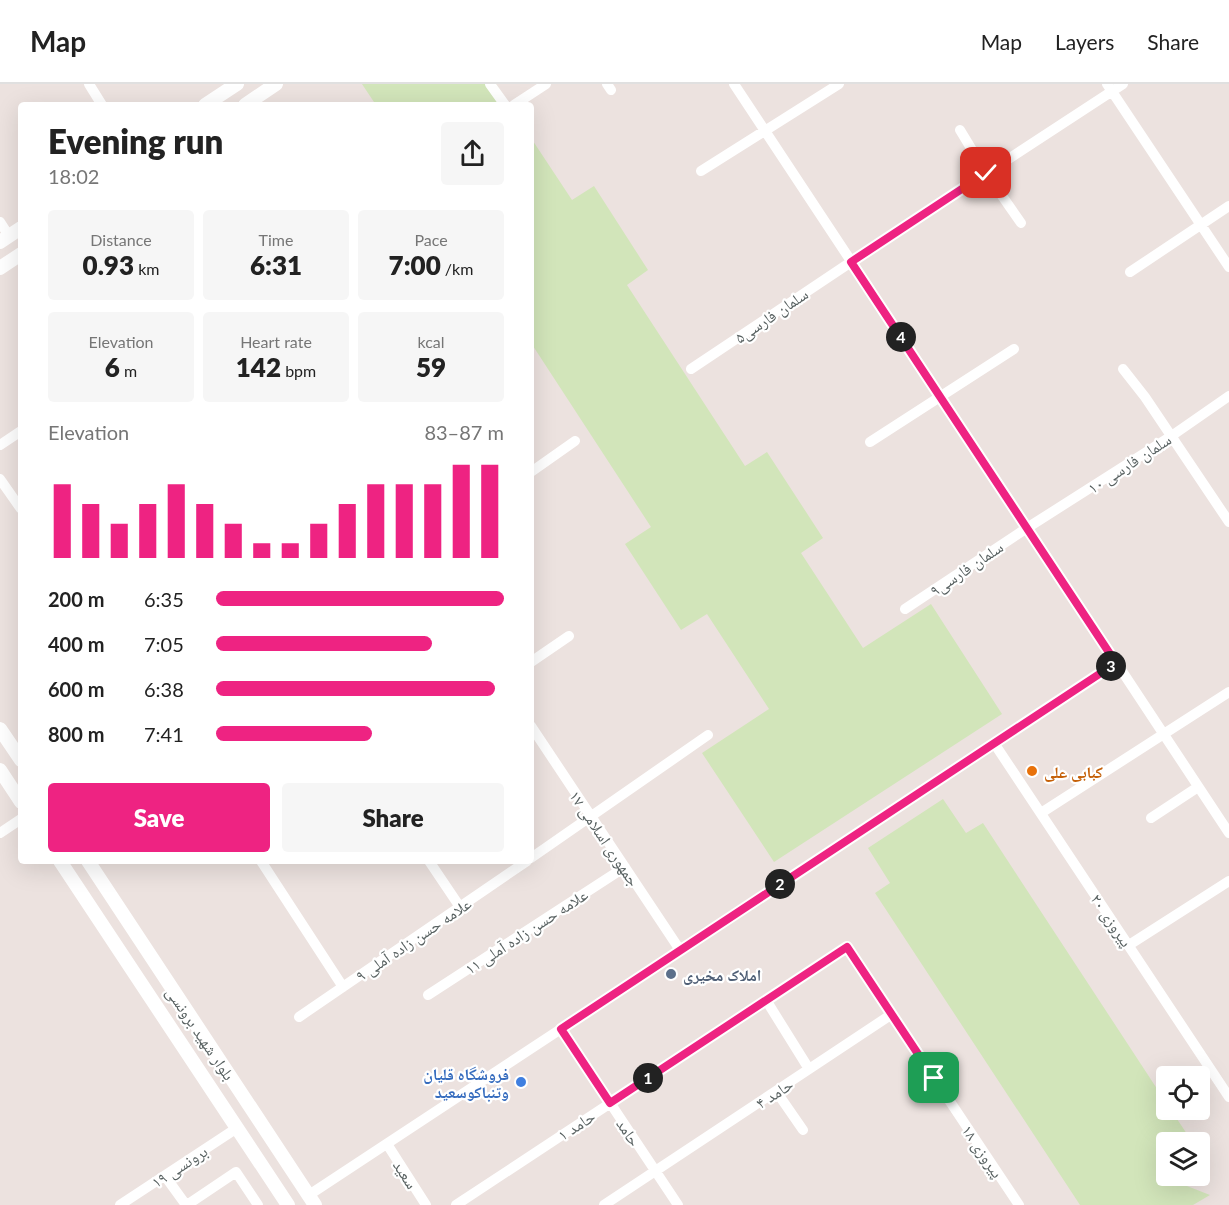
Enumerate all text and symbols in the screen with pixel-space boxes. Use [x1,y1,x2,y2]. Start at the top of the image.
text: Map [30,24,86,58]
text: Map [981,29,1022,54]
text: Layers [1055,29,1114,54]
text: Share [1147,29,1199,54]
text: Evening run [48,121,223,161]
button: share [441,122,504,185]
pin [960,147,1011,198]
icon: check [969,156,1002,189]
text: 18:02 [48,164,99,188]
text: Distance [90,230,152,249]
text: Time [259,230,293,249]
text: Pace [414,230,448,249]
text: 0.93 [83,249,134,281]
text: 6:31 [250,249,302,281]
text: 7:00 [389,249,441,281]
text: km [134,259,159,278]
text: /km [441,259,473,278]
street label: سلمان فارسی۵ [731,284,812,348]
pin: 4 [886,322,916,352]
text: 4 [896,327,906,346]
text: Elevation [89,332,154,351]
text: Heart rate [240,332,312,351]
text: kcal [417,332,445,351]
text: 6 [105,351,120,383]
text: 142 [236,351,281,383]
text: 59 [416,351,446,383]
text: m [120,361,137,380]
text: bpm [281,361,316,380]
text: Elevation [48,420,129,444]
text: 83–87 m [424,420,504,444]
street label: سلمان فارسی ۱۰ [1084,429,1175,499]
street label: سلمان فارسی۹ [926,537,1007,601]
text: 200 m [48,587,104,611]
text: 6:35 [144,587,184,611]
text: 400 m [48,632,104,656]
text: 7:05 [144,632,184,656]
pin: 3 [1096,651,1126,681]
text: 3 [1106,656,1116,675]
text: 600 m [48,677,104,701]
text: 6:38 [144,677,184,701]
text: 800 m [48,722,104,746]
text: 7:41 [144,722,184,746]
place label: کبابی علی [1044,762,1103,782]
marker: کبابی علی [1025,764,1039,778]
button: Save [48,783,270,852]
button: Share [282,783,504,852]
street label: جمهوری اسلامی ۱۷ [564,787,644,891]
pin: 2 [765,869,795,899]
text: 2 [775,874,785,893]
street label: علامه حسن زاده آملی ۱۱ [461,884,592,979]
street label: پیروزی ۲۰ [1086,890,1137,951]
street label: علامه حسن زاده آملی ۹ [352,893,475,986]
place label: املاک مخیری [683,965,761,985]
marker: املاک مخیری [664,967,678,981]
street label: بلوار شهید برونسی [161,983,239,1084]
pin [908,1052,959,1103]
icon: arrive [917,1061,950,1094]
pin: 1 [633,1063,663,1093]
place label: فروشگاه قلیان وتنباکوسعید [423,1064,509,1101]
map controls [1156,1066,1210,1186]
button: locate [1156,1066,1210,1120]
text: 1 [643,1068,653,1087]
street label: حامد ۴ [752,1074,796,1112]
marker: فروشگاه قلیان وتنباکوسعید [514,1075,528,1089]
street label: حامد ۱ [554,1106,598,1144]
street label: حامد [613,1115,645,1149]
street label: پیروزی ۱۸ [957,1121,1008,1182]
button: layers [1156,1132,1210,1186]
street label: برونسی ۱۹ [147,1141,212,1193]
street label: سعید [389,1156,422,1192]

